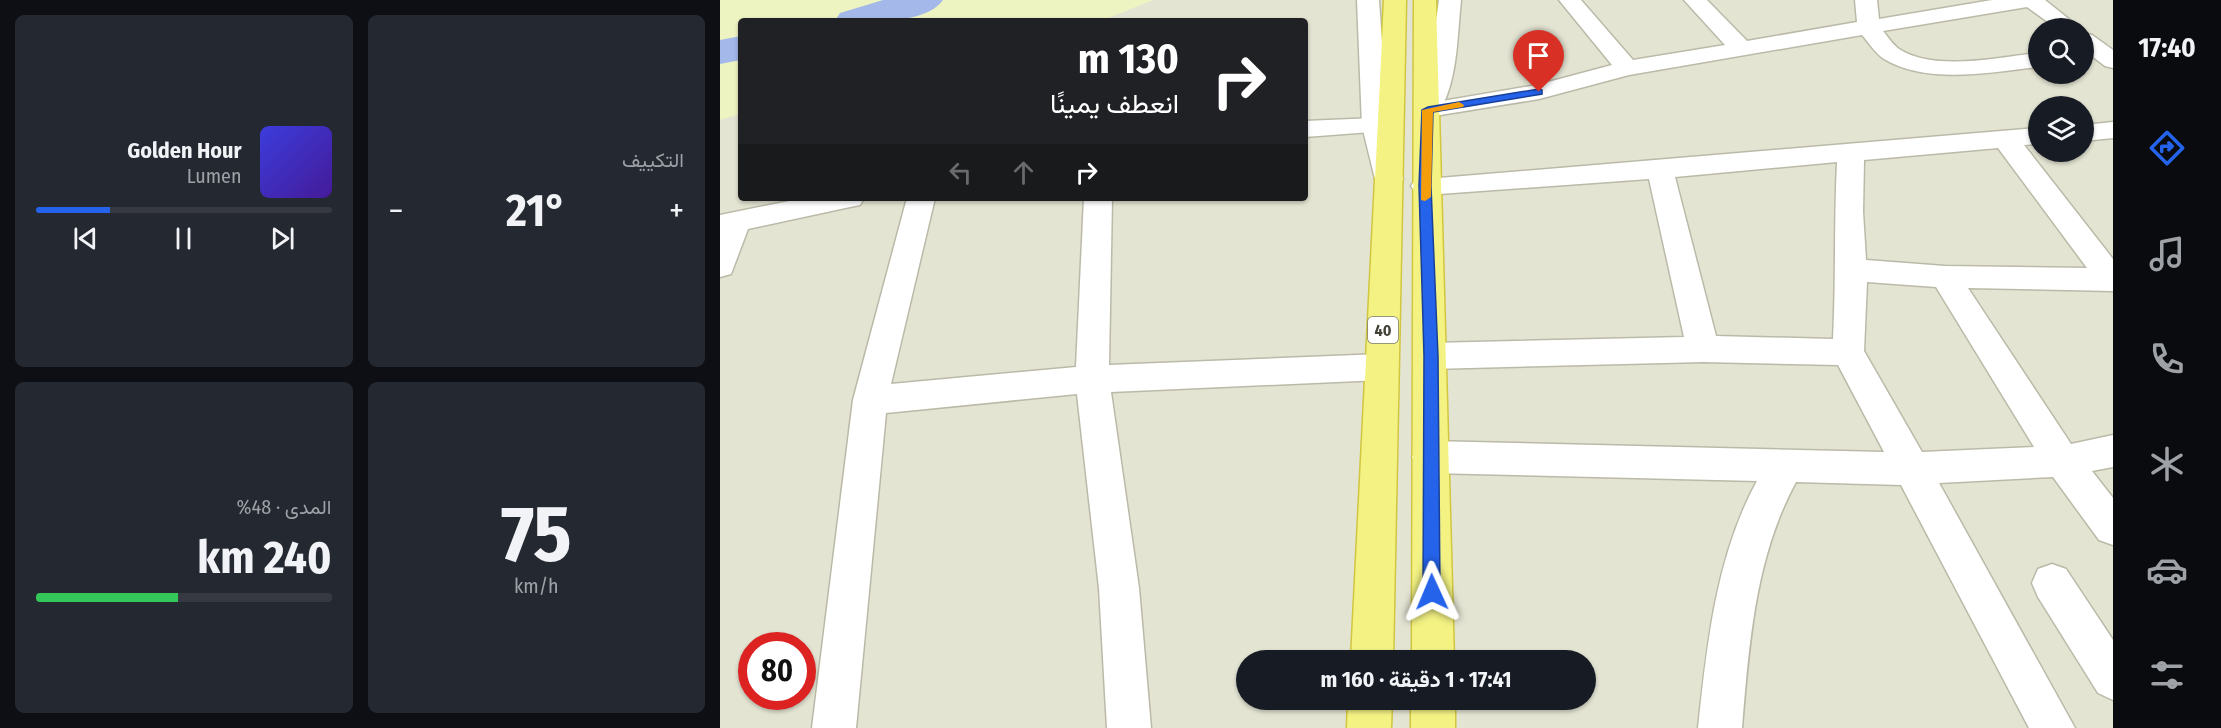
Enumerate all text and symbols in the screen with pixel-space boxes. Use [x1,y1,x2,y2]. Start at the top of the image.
map controls [2028,18,2094,162]
button: search [2028,18,2094,84]
pin [1513,30,1564,92]
text: 17:40 [2138,32,2196,64]
text: 130 m [1078,34,1179,84]
icon: arrive [1522,39,1555,72]
icon: right [1200,42,1278,120]
text: انعطف يمينًا [1050,88,1179,120]
button: layers [2028,96,2094,162]
icon: directions [2146,127,2188,169]
text: Golden Hour [127,137,242,164]
text: التكييف [622,148,684,172]
icon: left [944,156,977,189]
icon: ahead [1007,156,1040,189]
icon: right [1070,156,1103,189]
text: Lumen [187,164,242,188]
text: 21° [506,184,566,238]
text: − [389,191,403,231]
text: + [669,191,684,231]
icon: previous [69,222,102,255]
icon: pause [167,222,200,255]
icon: next [266,222,299,255]
icon: music [2146,233,2188,275]
road number: 40 [1368,317,1398,343]
icon: phone [2146,338,2188,380]
icon: climate [2146,443,2188,485]
text: 75 [501,488,572,582]
text: المدى · 48% [237,495,332,519]
text: 240 km [197,531,332,585]
icon: car [2146,549,2188,591]
position arrow [1400,560,1464,624]
text: km/h [514,574,559,598]
speed limit sign: 80 [738,632,816,710]
icon: filters [2146,654,2188,696]
text: 17:41 · 1 دقيقة · 160 m [1320,666,1512,693]

